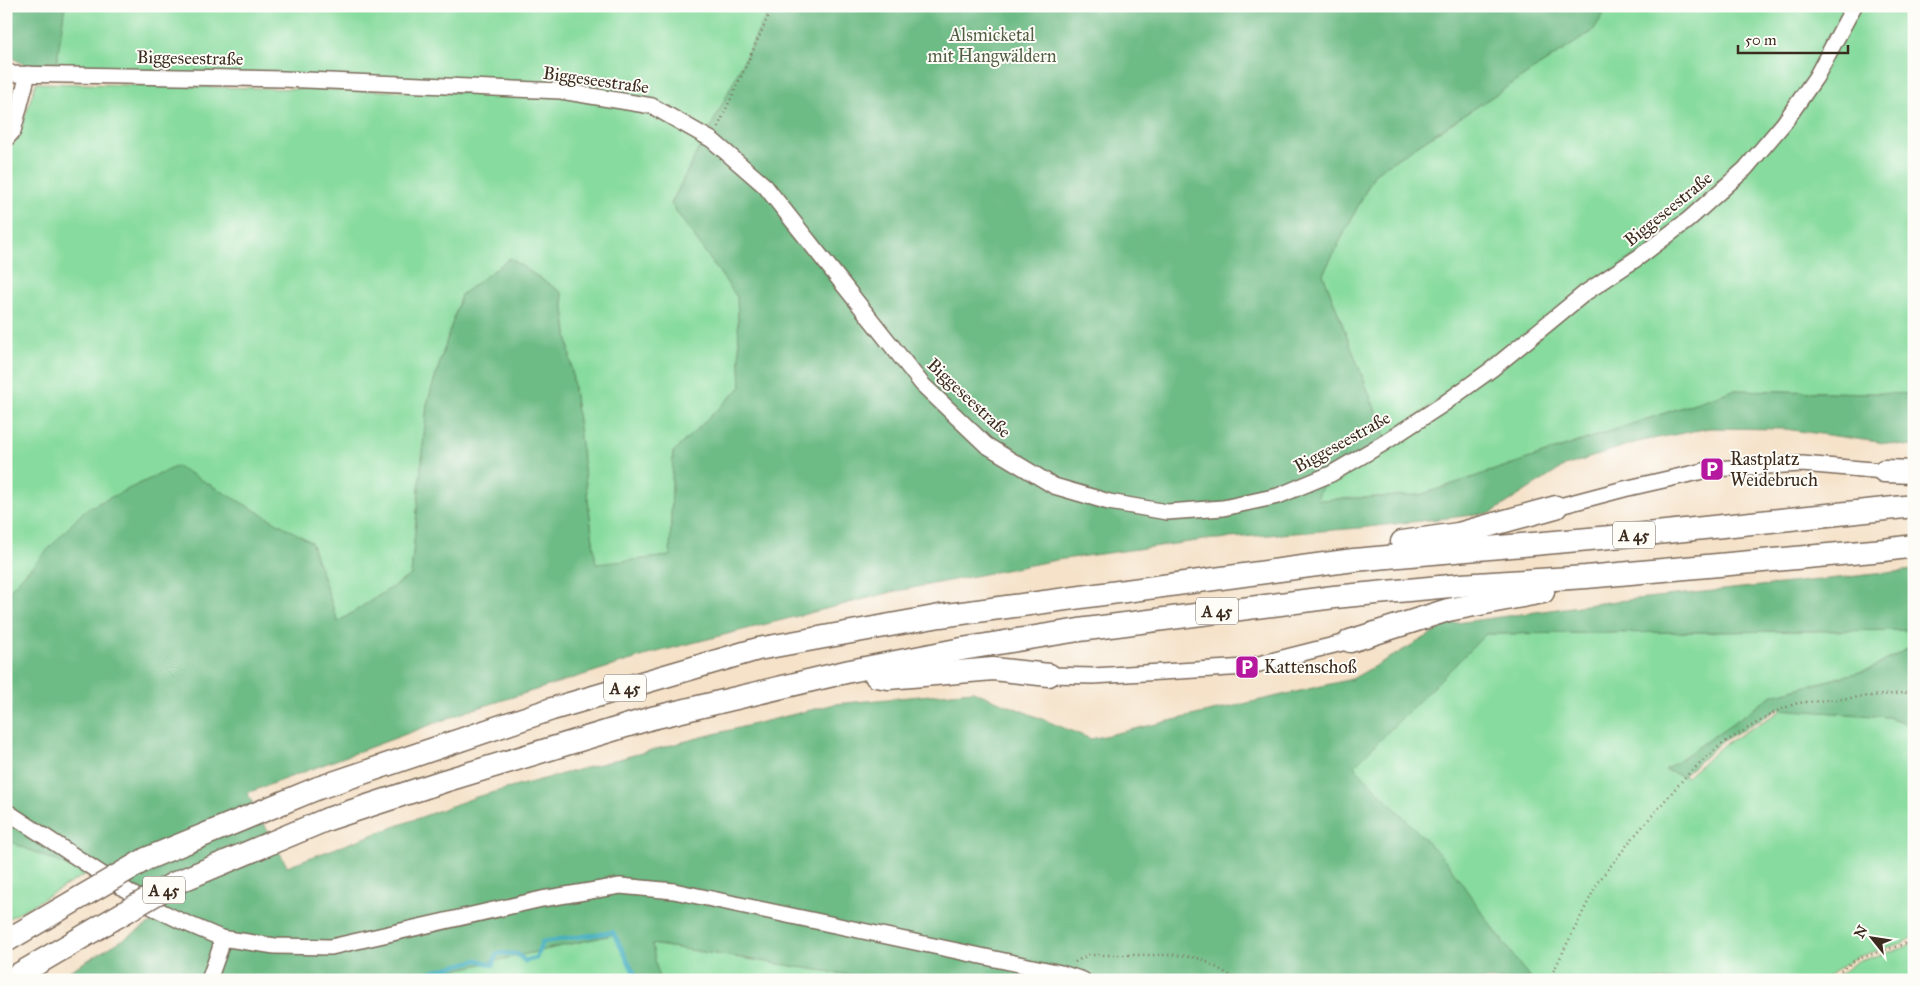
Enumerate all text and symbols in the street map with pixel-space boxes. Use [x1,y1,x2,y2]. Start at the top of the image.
scale bar [1738,22,1848,54]
park label: Alsmicketal mit Hangwäldern [928,24,1057,68]
text: 50 m [1745,31,1777,49]
street label: Biggeseestraße [136,46,244,71]
street label: Biggeseestraße [541,62,650,99]
street label: Biggeseestraße [1620,167,1717,252]
street label: Biggeseestraße [922,354,1016,443]
street label: Biggeseestraße [1290,407,1394,478]
place label: Rastplatz Weidebruch [1730,448,1818,491]
parking icon: Rastplatz Weidebruch [1699,456,1725,482]
road number: A 45 [1613,522,1655,548]
road number: A 45 [1196,598,1238,624]
parking icon: Kattenschoß [1234,654,1260,680]
place label: Kattenschoß [1264,656,1357,678]
road number: A 45 [604,674,646,701]
road number: A 45 [143,876,185,904]
north arrow [1848,914,1898,964]
text: N [1851,922,1872,941]

